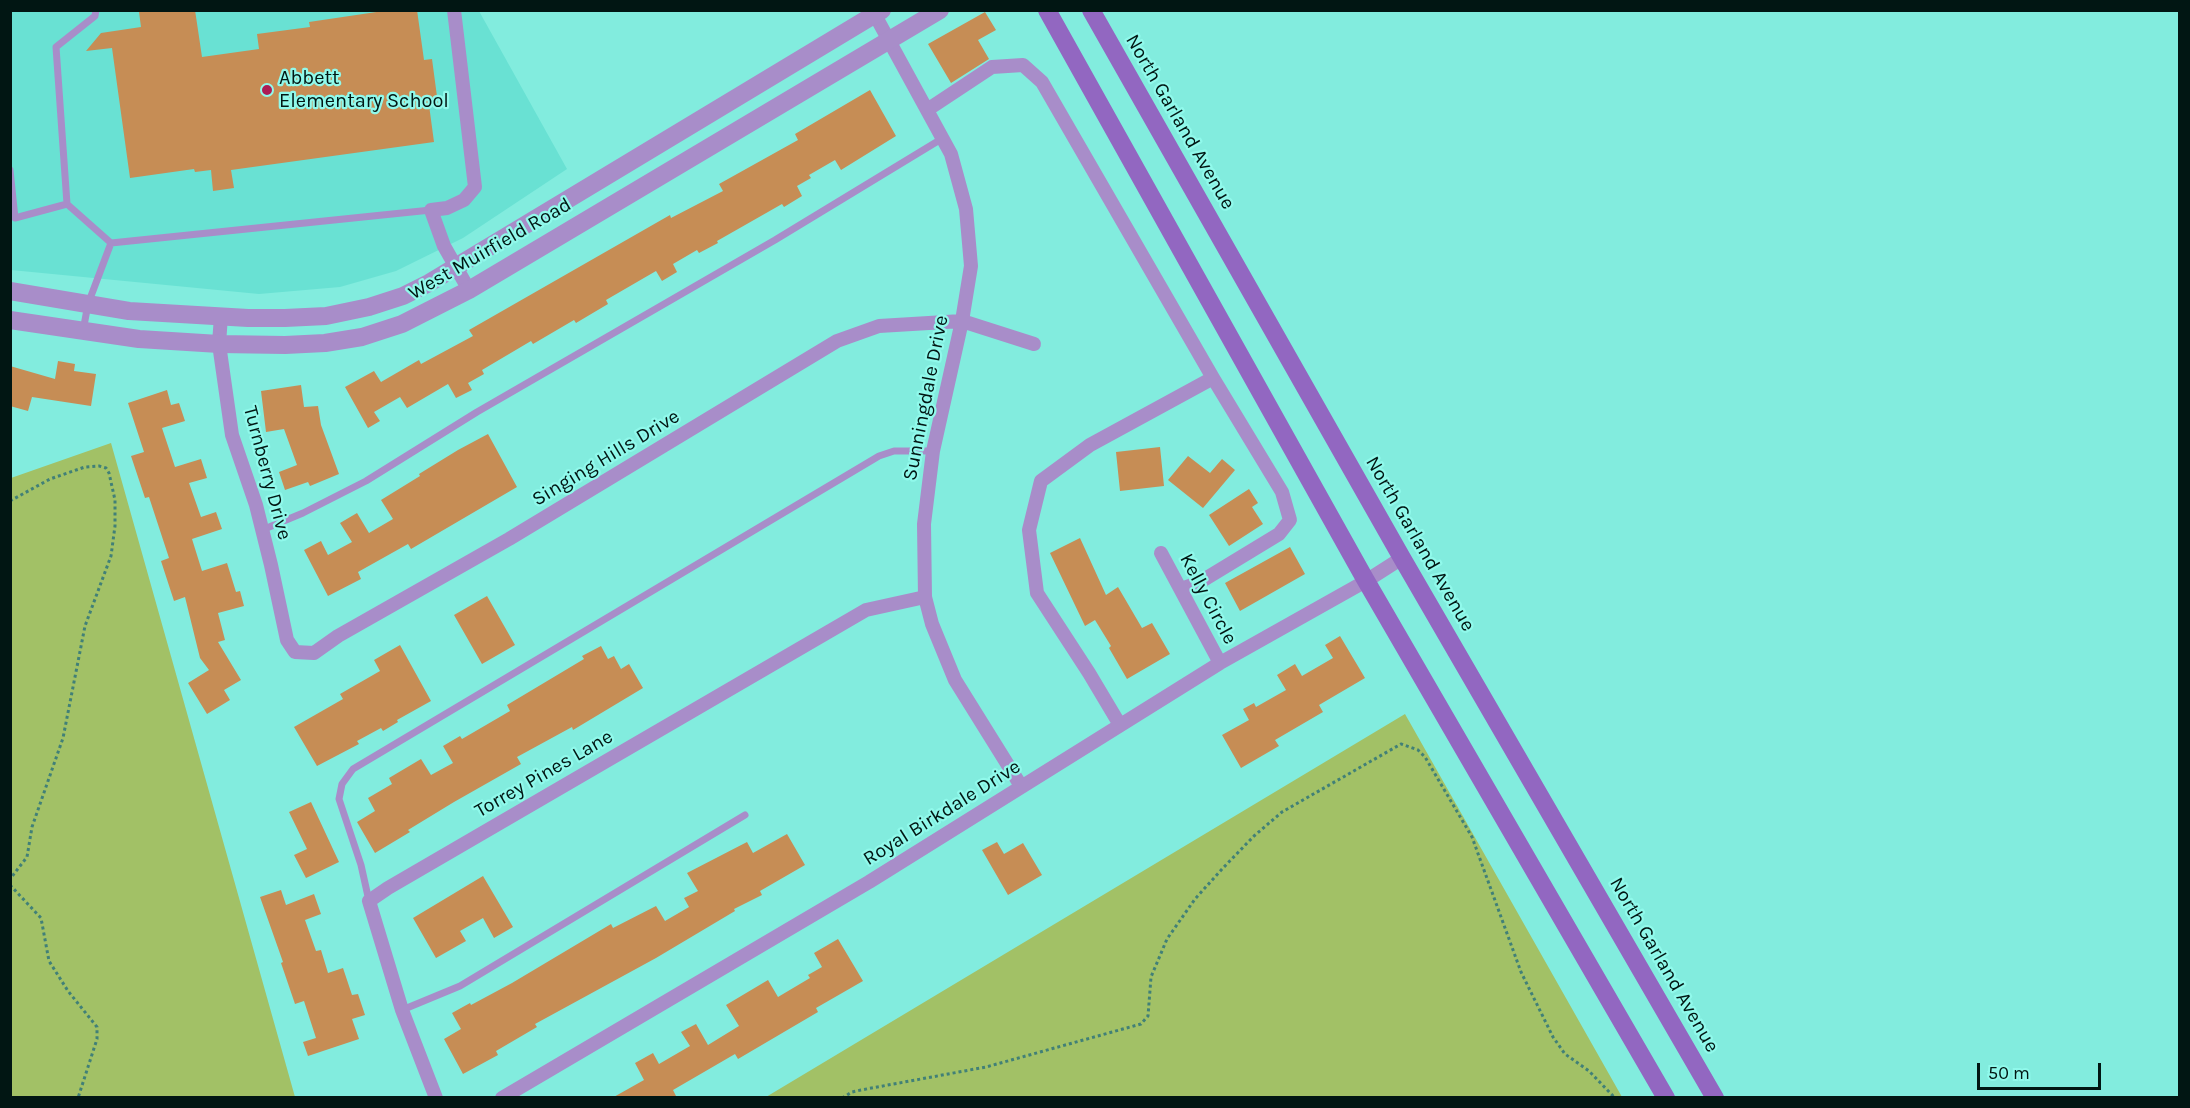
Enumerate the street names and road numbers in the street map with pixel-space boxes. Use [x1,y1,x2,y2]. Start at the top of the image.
street label: North Garland Avenue [1120,30,1240,214]
street label: West Muirfield Road [404,193,576,305]
street label: Sunningdale Drive [898,313,954,483]
street label: Turnberry Drive [238,404,296,542]
street label: Singing Hills Drive [528,404,684,512]
street label: North Garland Avenue [1360,452,1480,636]
street label: Kelly Circle [1174,550,1242,648]
street label: Torrey Pines Lane [471,725,617,823]
street label: Royal Birkdale Drive [859,755,1025,871]
street label: North Garland Avenue [1604,873,1724,1057]

